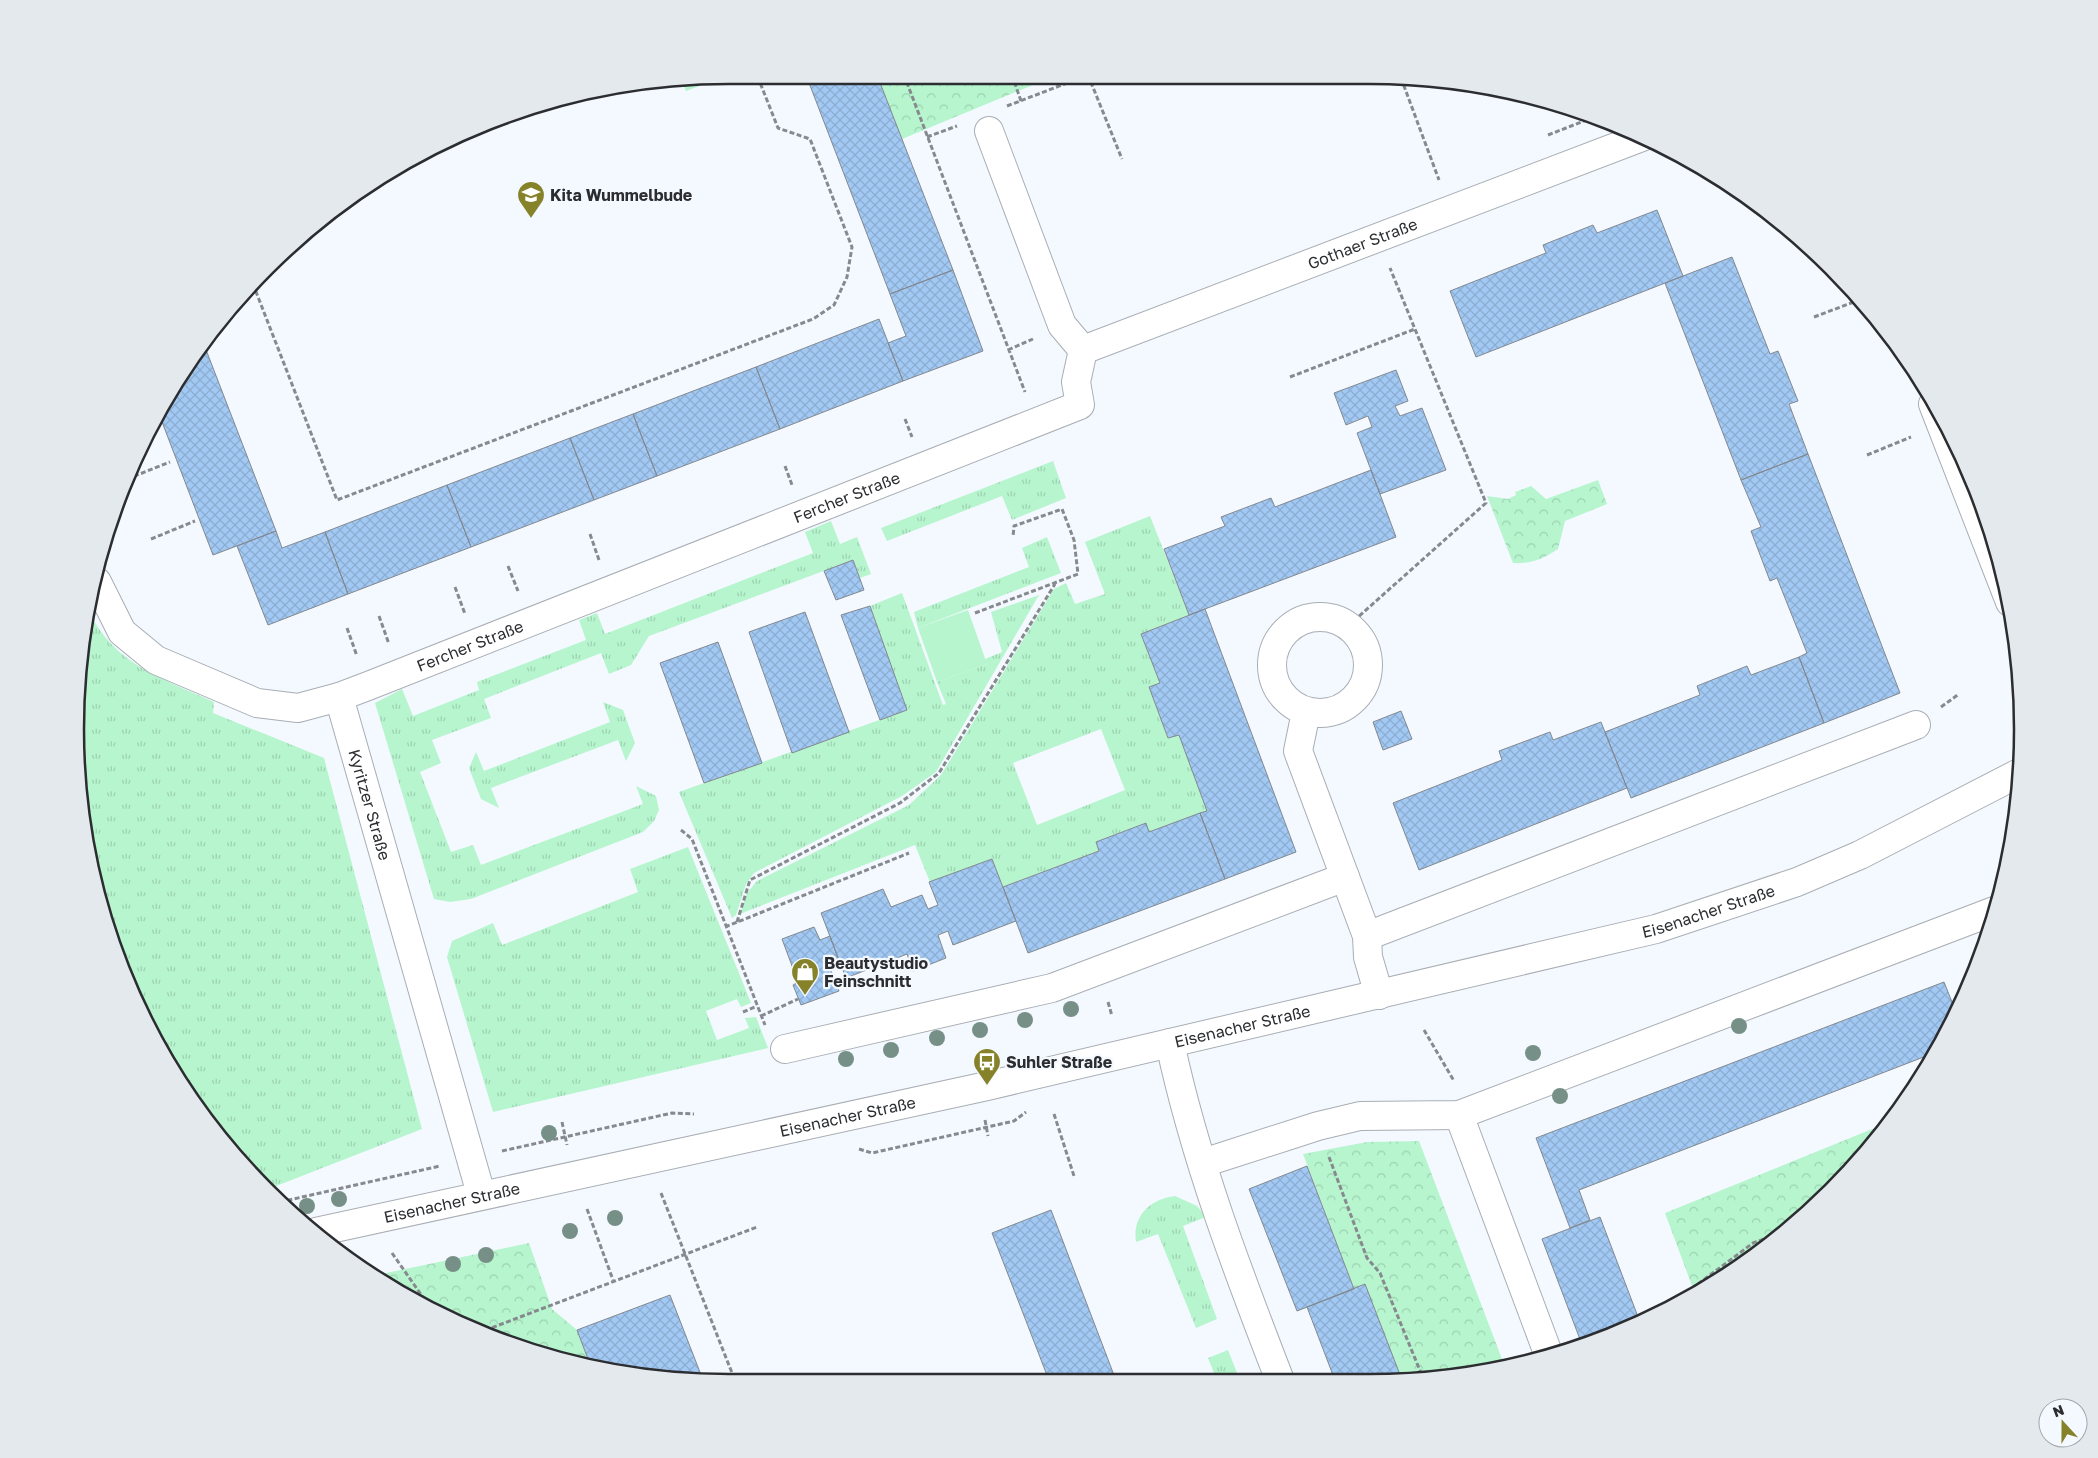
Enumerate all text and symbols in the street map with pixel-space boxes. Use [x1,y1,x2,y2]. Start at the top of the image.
school or university icon: Kita Wummelbude [516,180,546,219]
place label: Kita Wummelbude [550,185,692,205]
street label: Gothaer Straße [1305,214,1420,273]
street label: Fercher Straße [790,467,903,527]
street label: Fercher Straße [414,616,526,676]
street label: Kyritzer Straße [344,747,395,862]
street label: Eisenacher Straße [1640,880,1777,942]
place label: Beautystudio Feinschnitt [824,953,929,991]
shop icon: Beautystudio Feinschnitt [790,957,820,996]
street label: Eisenacher Straße [1172,1000,1312,1052]
bus stop icon: Suhler Straße [972,1047,1002,1086]
place label: Suhler Straße [1006,1052,1112,1072]
street label: Eisenacher Straße [778,1092,918,1141]
street label: Eisenacher Straße [382,1178,522,1227]
north arrow [2038,1398,2088,1448]
text: N [2050,1401,2066,1420]

